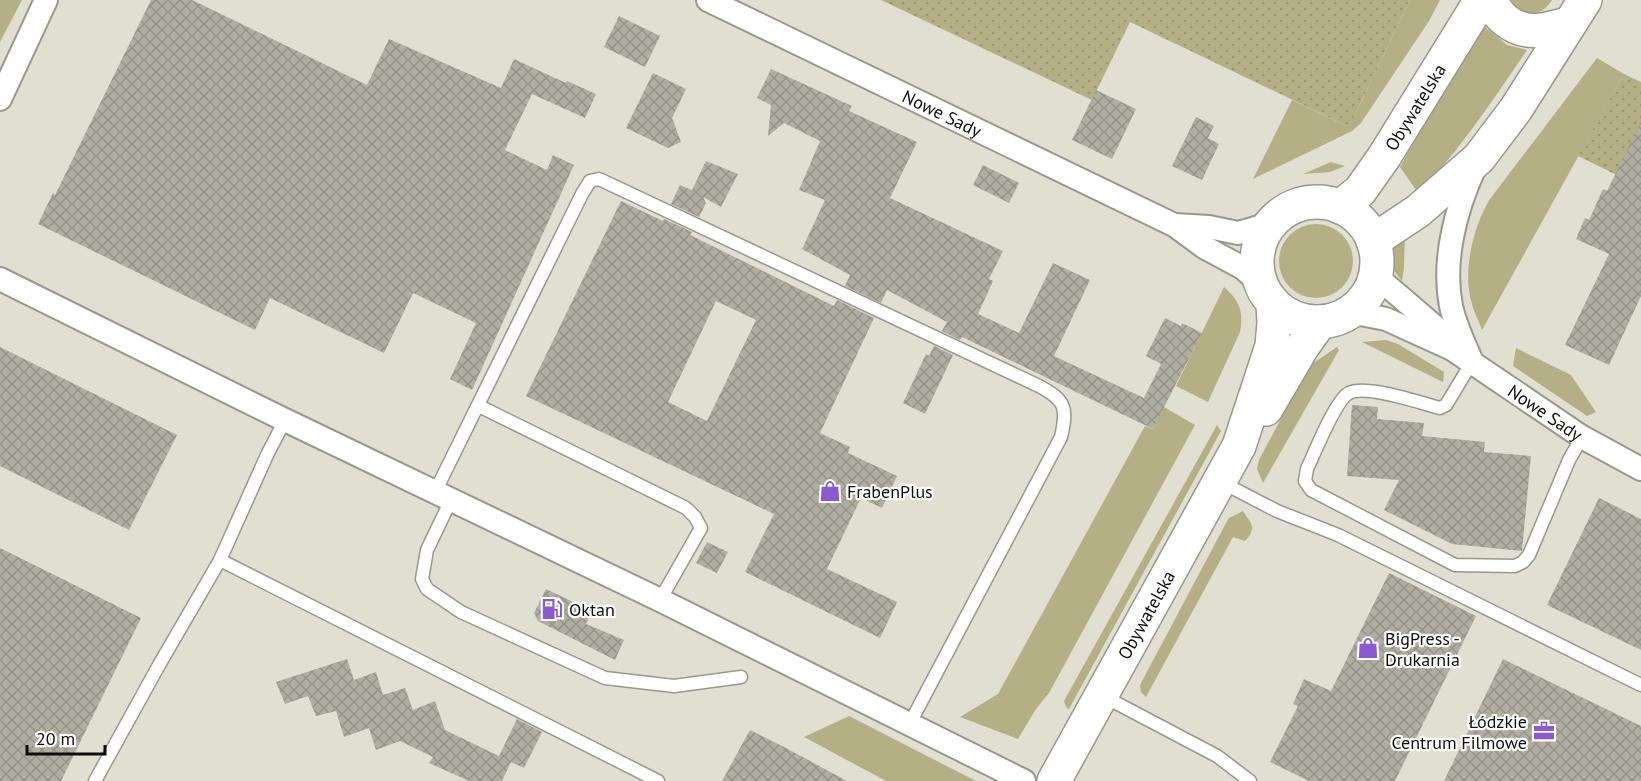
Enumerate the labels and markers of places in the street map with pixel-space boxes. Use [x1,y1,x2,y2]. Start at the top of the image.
shop icon: FrabenPlus [818,479,842,503]
place label: FrabenPlus [847,480,933,503]
fuel station icon: Oktan [540,597,564,621]
place label: Oktan [569,598,615,621]
place label: BigPress - Drukarnia [1385,627,1460,671]
shop icon: BigPress - Drukarnia [1356,636,1380,660]
place label: Łódzkie Centrum Filmowe [1391,710,1527,754]
office icon: Łódzkie Centrum Filmowe [1532,719,1556,743]

